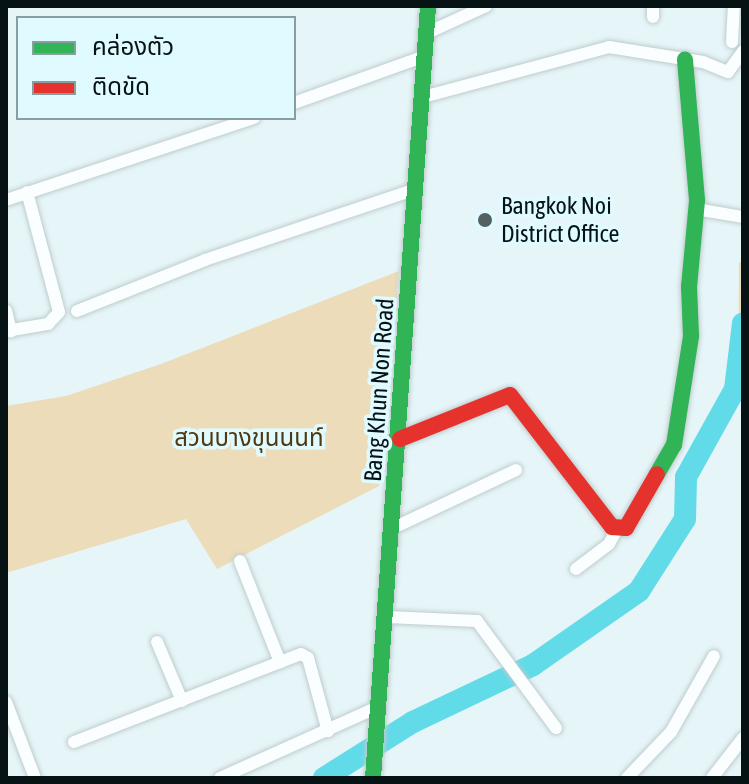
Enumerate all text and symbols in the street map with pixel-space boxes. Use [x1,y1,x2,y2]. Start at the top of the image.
legend [16,16,296,120]
text: คล่องตัว [92,33,174,60]
text: ติดขัด [92,73,150,100]
place label: Bangkok Noi District Office [501,192,619,248]
marker: Bangkok Noi District Office [476,211,494,229]
street label: Bang Khun Non Road [358,297,400,483]
park label: สวนบางขุนนนท์ [174,424,324,452]

